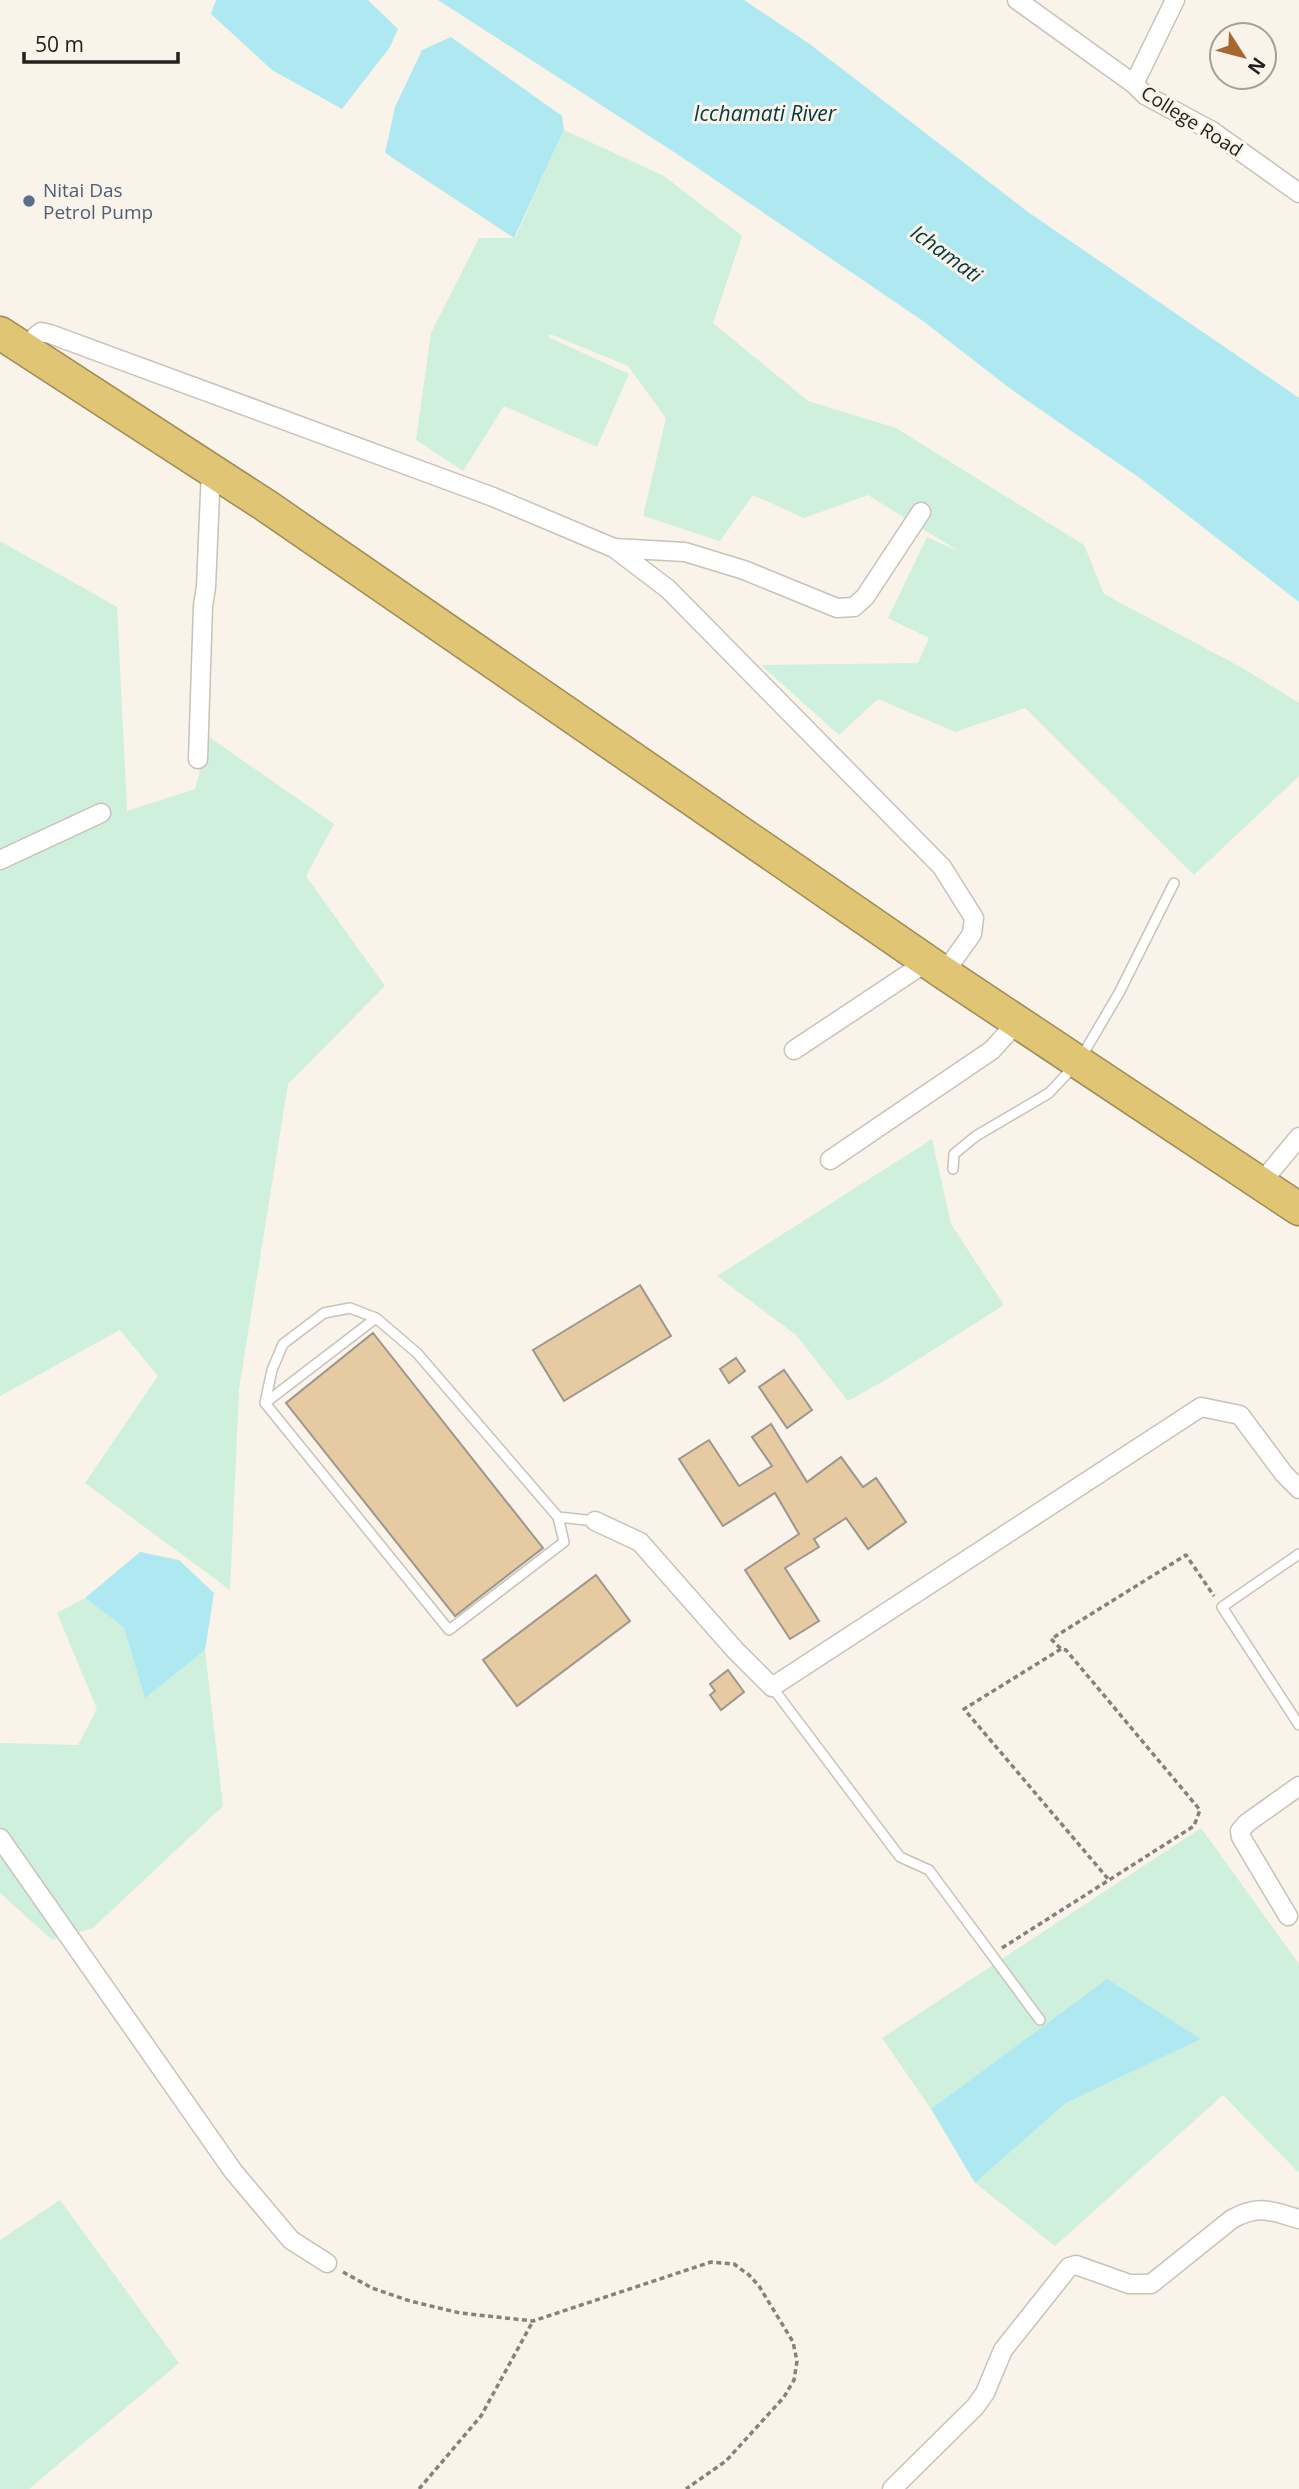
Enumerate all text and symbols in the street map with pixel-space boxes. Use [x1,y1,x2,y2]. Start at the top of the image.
scale bar [24,21,178,65]
north arrow [1208,21,1278,91]
text: 50 m [35,30,84,58]
text: N [1242,52,1272,80]
street label: College Road [1136,80,1248,162]
water label: Icchamati River [694,99,837,127]
place label: Nitai Das Petrol Pump [43,177,153,225]
marker: Nitai Das Petrol Pump [21,193,37,209]
water label: Ichamati [905,218,988,289]

